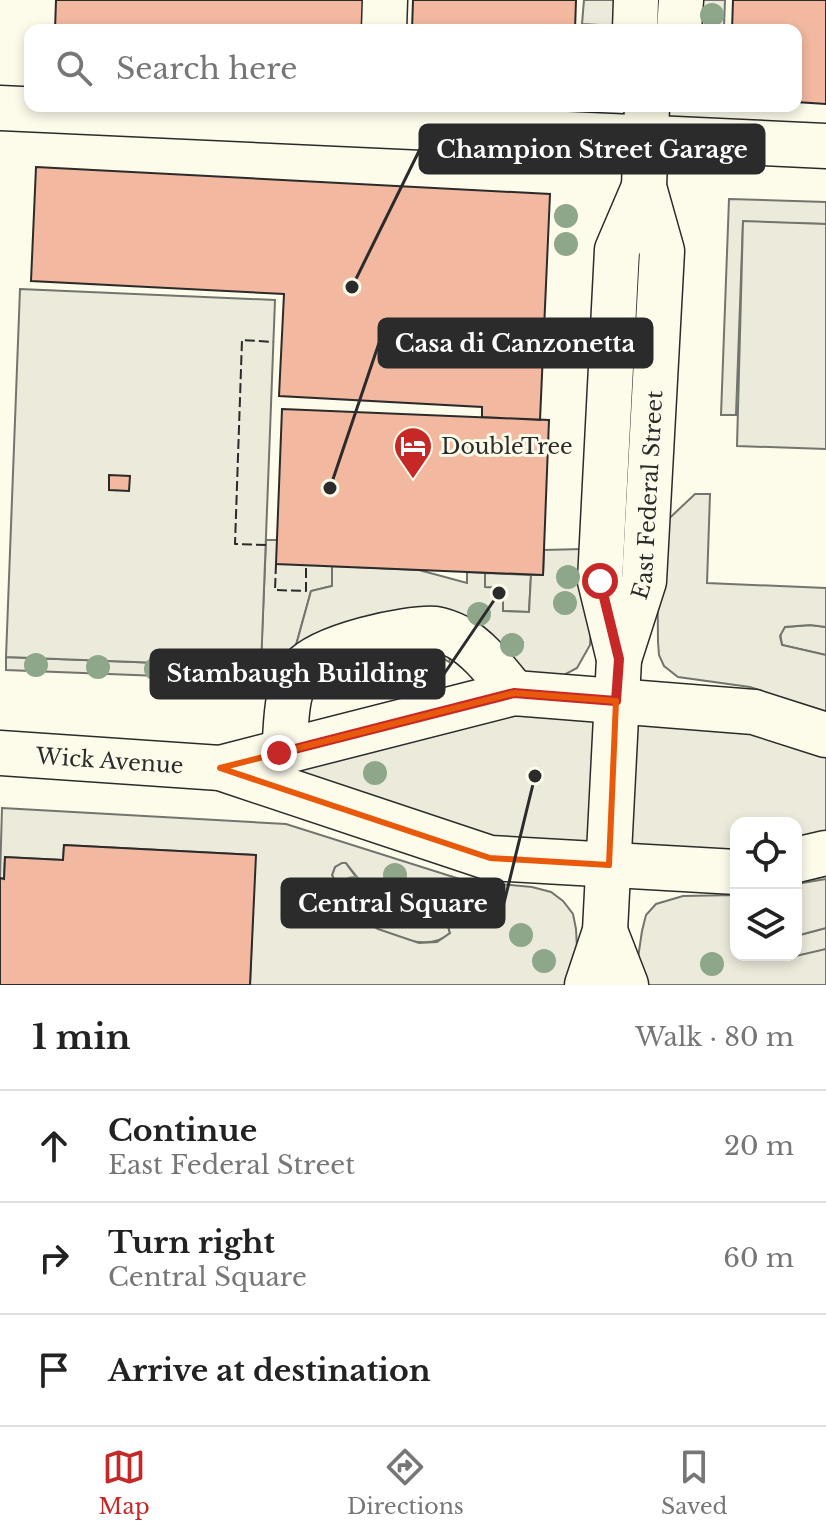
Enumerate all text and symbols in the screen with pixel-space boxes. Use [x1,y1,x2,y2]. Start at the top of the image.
search box [24,24,802,112]
icon: search [52,46,96,90]
text: Search here [116,50,297,87]
callout: Champion Street Garage [420,125,764,173]
text: Champion Street Garage [436,135,748,164]
callout: Casa di Canzonetta [379,319,652,367]
text: Casa di Canzonetta [395,329,636,358]
street label: East Federal Street [625,389,668,603]
hotel icon: DoubleTree [392,425,434,480]
place label: DoubleTree [441,433,573,460]
route start [582,563,618,599]
callout: Stambaugh Building [151,650,444,698]
text: Stambaugh Building [167,659,429,688]
route end [261,735,297,771]
street label: Wick Avenue [34,742,184,779]
map controls [730,817,802,961]
button: locate [730,817,802,889]
callout: Central Square [282,879,504,927]
text: Central Square [298,889,488,918]
button: layers [730,889,802,961]
text: 1 min [32,1016,130,1058]
text: Walk · 80 m [635,1021,794,1053]
text: Continue [108,1112,257,1149]
icon: ahead [32,1124,76,1168]
text: 20 m [724,1130,794,1162]
text: East Federal Street [108,1149,355,1181]
text: Turn right [108,1224,275,1261]
icon: right [32,1236,76,1280]
text: 60 m [723,1242,794,1274]
text: Central Square [108,1261,307,1293]
icon: arrive [32,1348,76,1392]
text: Arrive at destination [108,1352,431,1389]
tab: Map [99,1445,150,1520]
tab: Directions [347,1445,464,1520]
tab: Saved [661,1445,727,1520]

